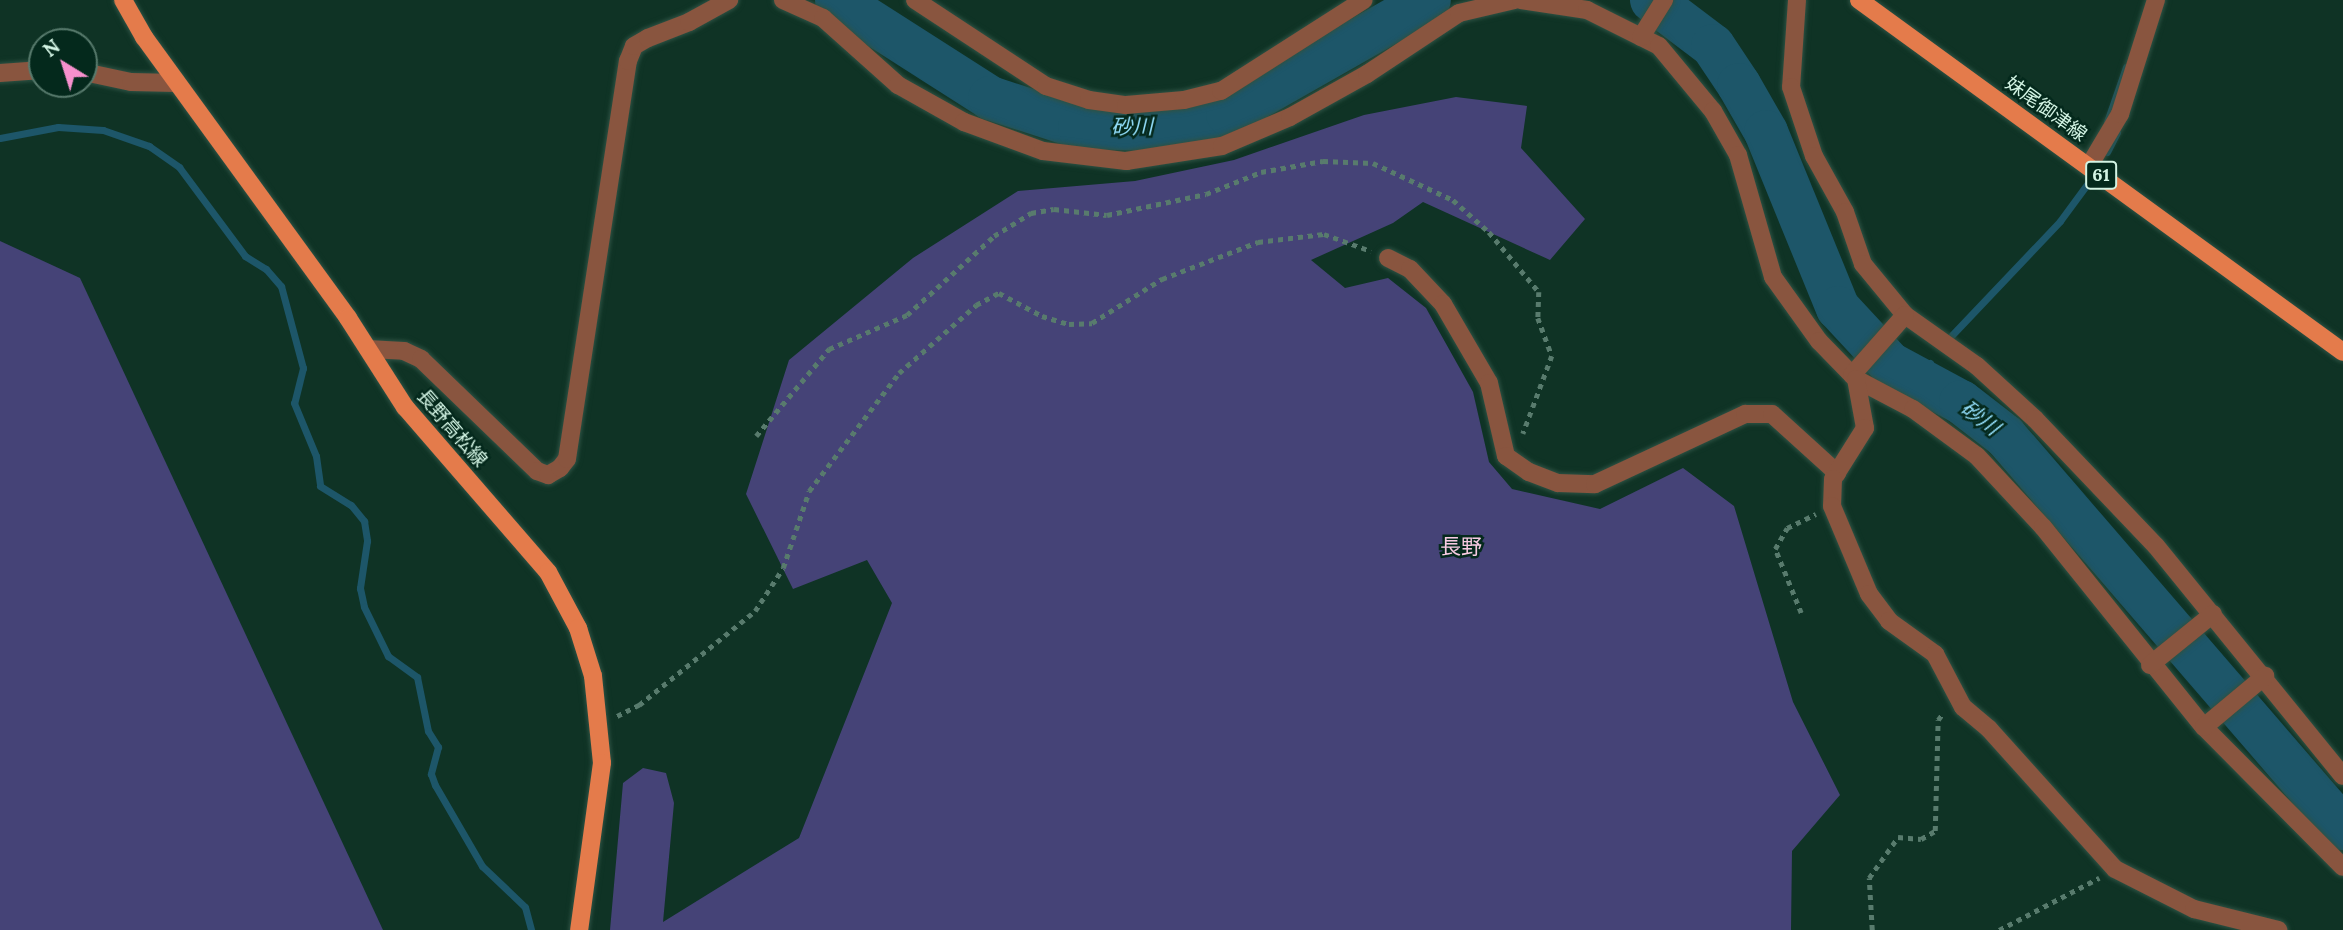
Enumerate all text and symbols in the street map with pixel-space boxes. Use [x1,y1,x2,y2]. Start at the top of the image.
north arrow [28,28,98,98]
text: N [38,34,64,62]
street label: 妹尾御津線 [2001,72,2091,146]
water label: 砂川 [1111,114,1153,140]
road number: 61 [2084,160,2118,190]
street label: 長野高松線 [412,385,492,471]
water label: 砂川 [1956,395,2004,441]
district label: 長野 [1440,534,1482,560]

